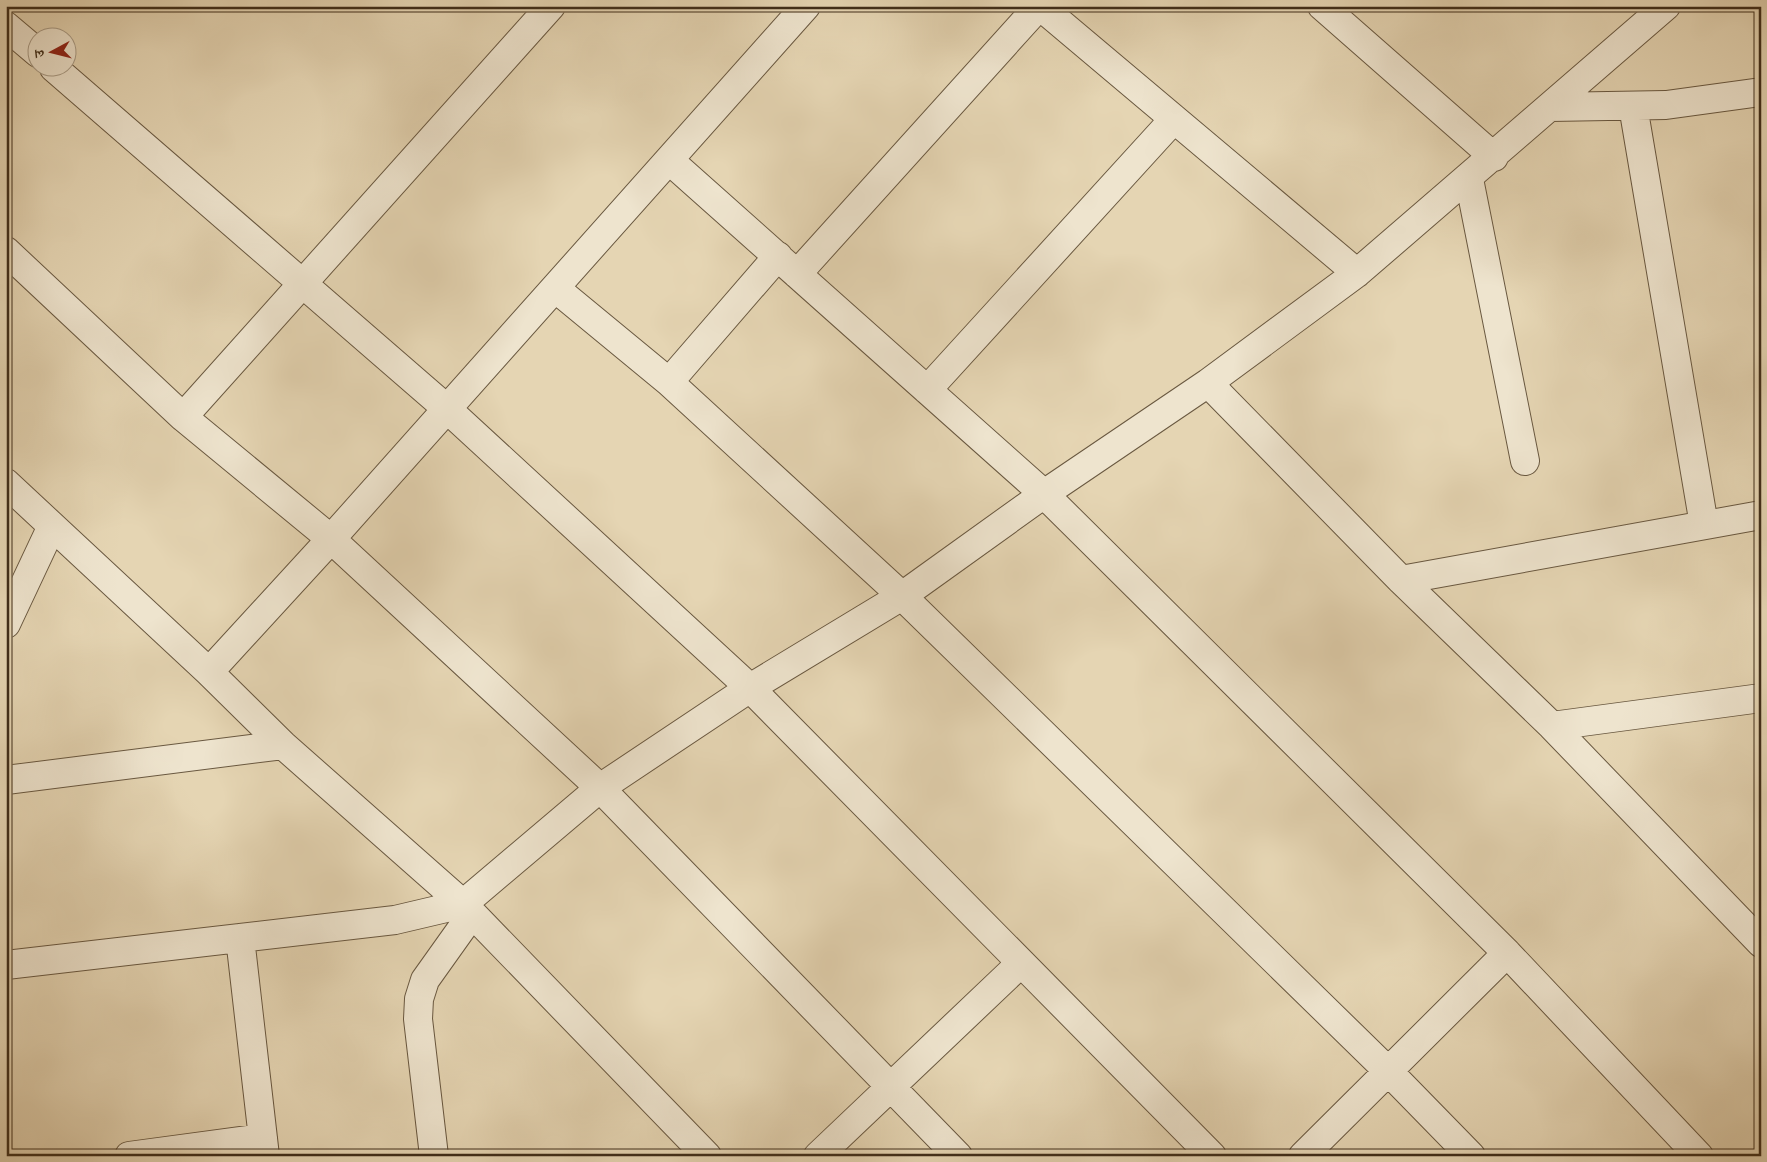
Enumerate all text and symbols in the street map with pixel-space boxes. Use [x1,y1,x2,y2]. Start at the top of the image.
north arrow [28,28,78,78]
text: उ [31,48,51,59]

